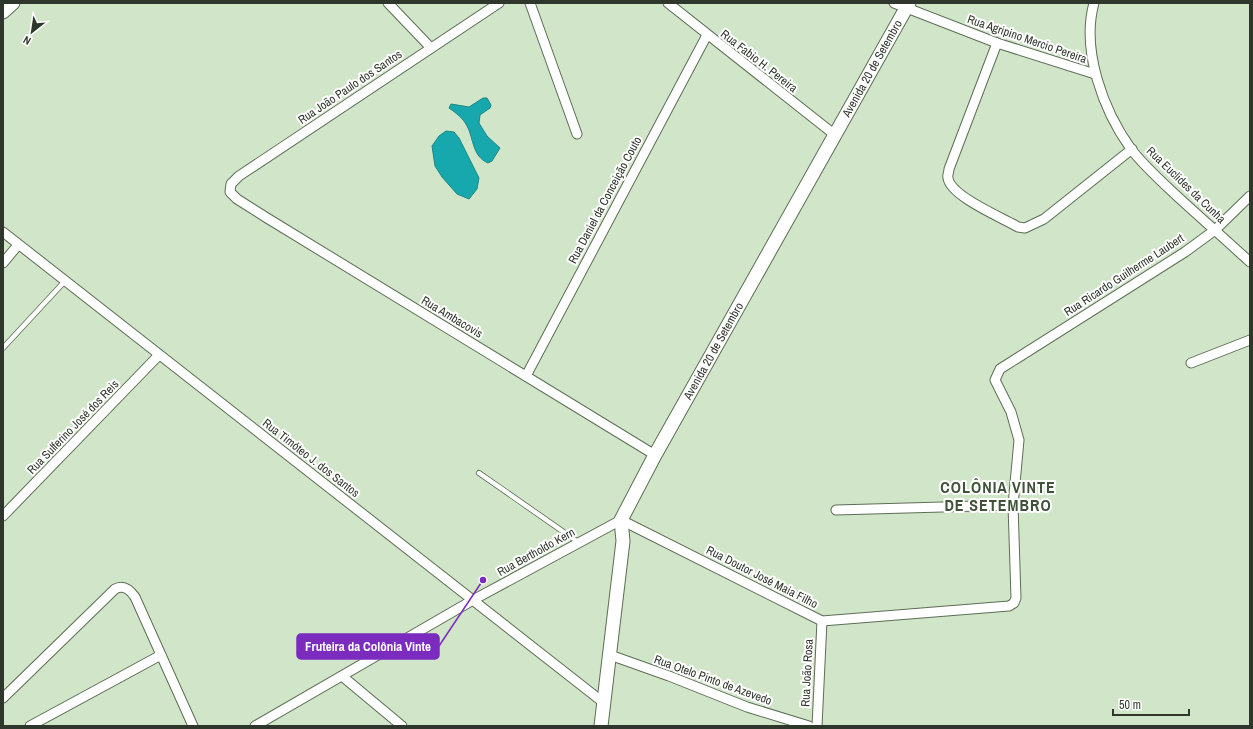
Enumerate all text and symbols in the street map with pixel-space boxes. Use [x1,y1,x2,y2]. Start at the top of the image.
street label: Rua Agripino Mercio Pereira [965,11,1089,67]
north arrow [12,12,52,52]
street label: Avenida 20 de Setembro [838,17,906,121]
street label: Rua Fabio H. Pereira [717,26,801,96]
text: N [21,33,33,48]
street label: Rua João Paulo dos Santos [295,46,405,128]
street label: Rua Daniel da Conceição Couto [565,134,645,266]
street label: Rua Euclides da Cunha [1143,143,1229,227]
street label: Rua Ricardo Guilherme Laubert [1061,230,1187,320]
street label: Rua Ambacovis [418,292,486,342]
street label: Avenida 20 de Setembro [679,300,747,403]
street label: Rua Sulferino José dos Reis [24,376,122,478]
street label: Rua Timóteo J. dos Santos [259,415,363,501]
district label: COLÔNIA VINTE DE SETEMBRO [940,476,1056,516]
street label: Rua Bertholdo Kern [494,524,578,580]
street label: Rua Doutor José Maia Filho [704,542,820,612]
callout: Fruteira da Colônia Vinte [297,634,439,659]
text: Fruteira da Colônia Vinte [305,638,431,655]
street label: Rua João Rosa [797,638,817,707]
street label: Rua Otelo Pinto de Azevedo [652,651,774,709]
scale bar [1113,691,1189,717]
text: 50 m [1119,697,1141,713]

